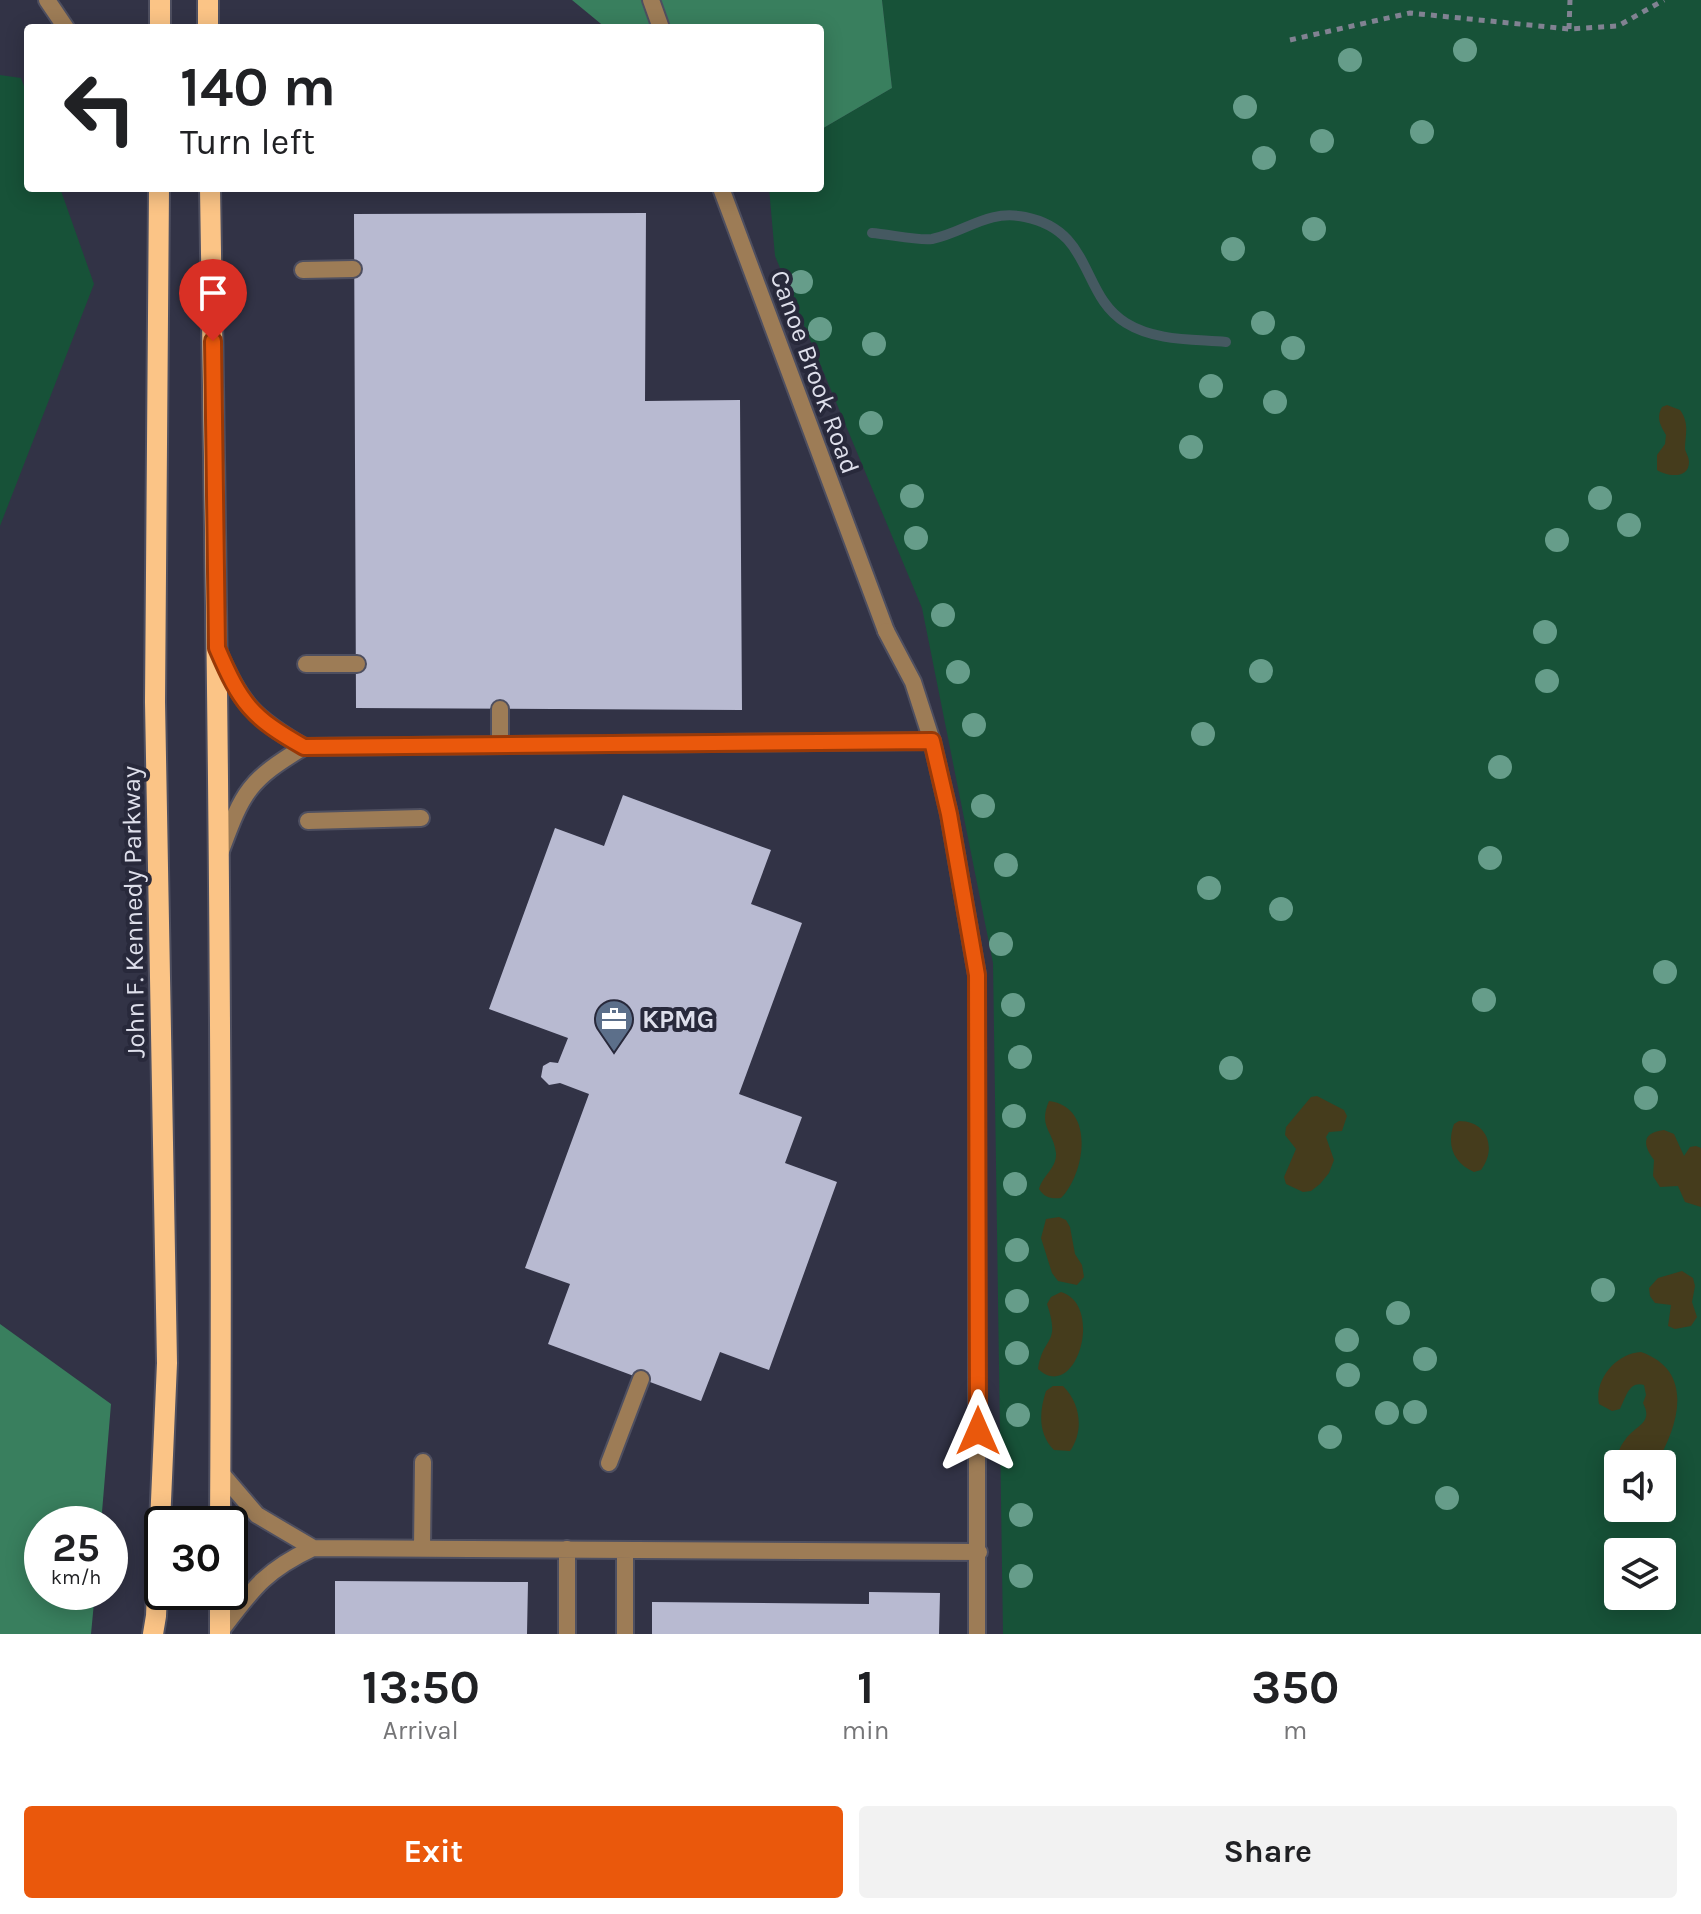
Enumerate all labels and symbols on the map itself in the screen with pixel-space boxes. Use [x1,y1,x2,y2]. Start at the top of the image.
pin [179,259,247,341]
street label: Canoe Brook Road [763,266,866,478]
street label: John F. Kennedy Parkway [115,766,152,1058]
office icon: KPMG [593,998,635,1053]
place label: KPMG [642,1004,714,1035]
position arrow [936,1389,1020,1473]
speed limit sign: 30 [144,1506,248,1610]

